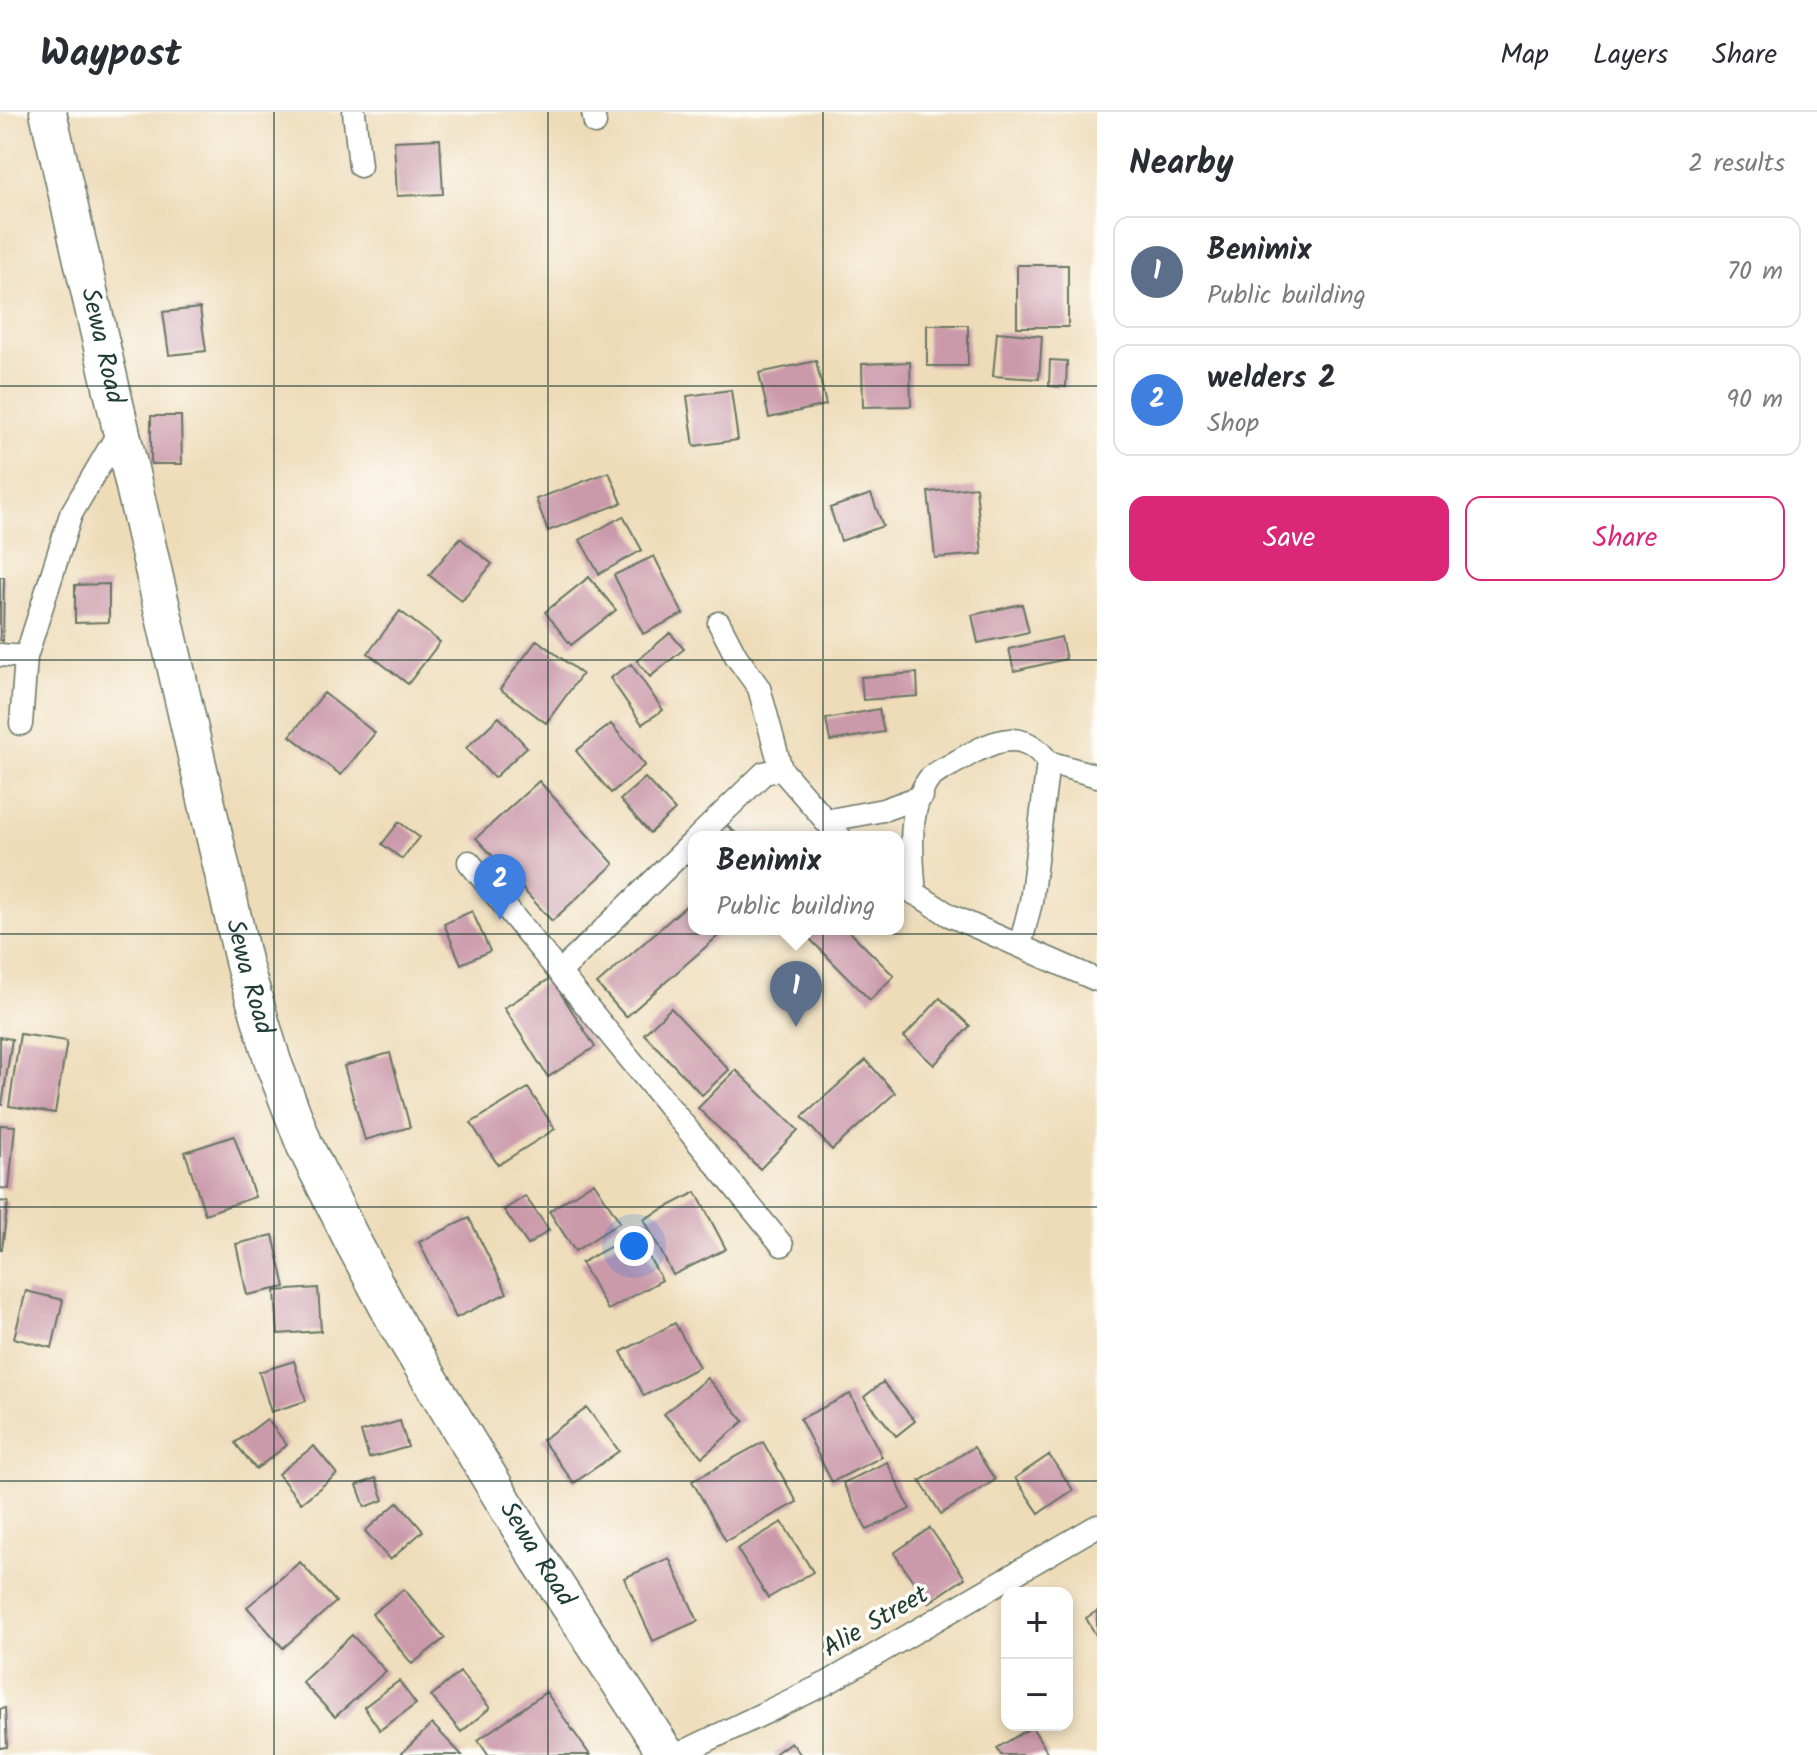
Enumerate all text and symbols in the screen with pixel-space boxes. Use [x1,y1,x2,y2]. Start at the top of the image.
text: Waypost [40,25,182,85]
text: Map [1500,33,1549,78]
text: Layers [1593,33,1668,78]
text: Share [1712,33,1777,78]
text: Nearby [1129,137,1234,191]
text: 2 results [1688,143,1785,185]
text: Benimix [1207,227,1311,275]
text: 1 [1153,251,1161,293]
text: 70 m [1727,251,1783,293]
text: Public building [1207,275,1366,317]
street label: Sewa Road [68,284,136,409]
text: welders 2 [1207,355,1336,403]
text: 2 [1149,379,1165,421]
text: 90 m [1726,379,1783,421]
text: Shop [1207,403,1259,445]
button: Save [1129,496,1449,581]
button: Share [1465,496,1785,581]
popup [688,831,904,935]
text: Benimix [717,838,821,886]
pin: 2 [474,854,526,920]
text: Public building [717,886,875,928]
street label: Sewa Road [213,915,285,1041]
pin: 1 [770,961,822,1027]
your location [614,1226,654,1266]
street label: Sewa Road [488,1493,586,1616]
street label: Alie Street [815,1574,938,1669]
map controls [1001,1587,1073,1731]
button: + [1001,1587,1073,1659]
button: − [1001,1659,1073,1731]

